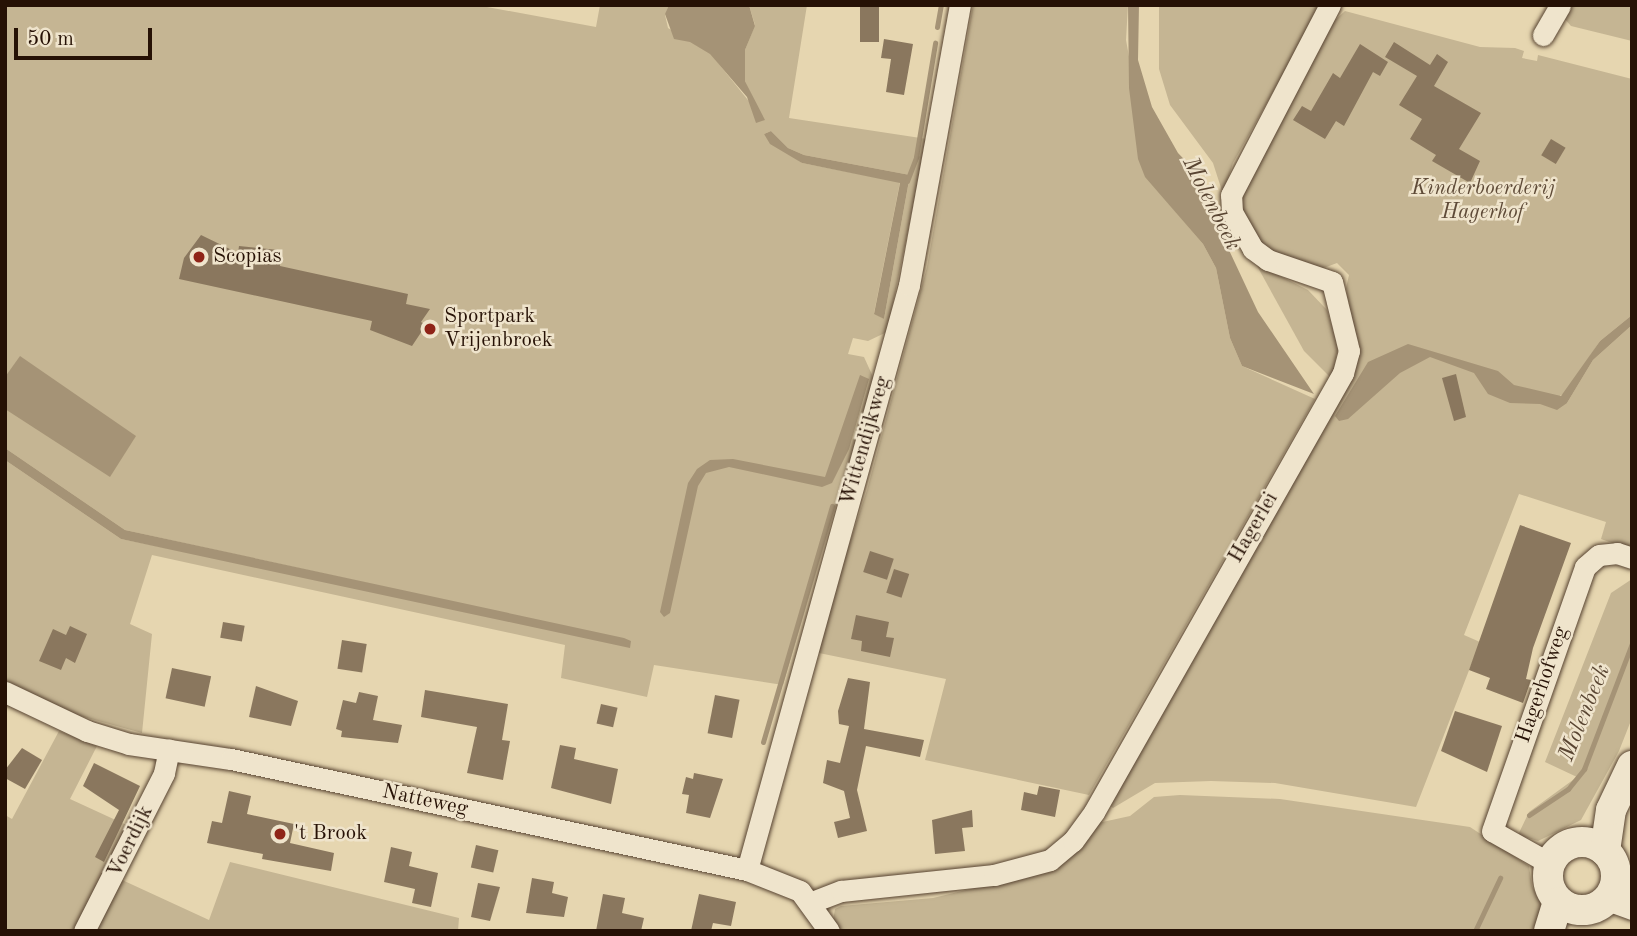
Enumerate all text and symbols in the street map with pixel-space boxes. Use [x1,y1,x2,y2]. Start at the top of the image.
scale bar [18,14,156,58]
text: 50 m [27,29,74,50]
water label: Molenbeek [1176,152,1246,256]
park label: Kinderboerderij Hagerhof [1411,176,1555,226]
place label: Scopias [213,244,282,270]
marker: Scopias [191,249,207,265]
place label: Sportpark Vrijenbroek [444,304,553,354]
marker: Sportpark Vrijenbroek [422,321,438,337]
street label: Wittendijkweg [835,373,897,509]
street label: Hagerlei [1224,488,1284,568]
street label: Hagerhofweg [1511,623,1575,747]
water label: Molenbeek [1553,661,1617,765]
street label: Natteweg [380,780,470,822]
street label: Voerdijk [103,802,159,882]
place label: 't Brook [294,821,367,847]
marker: 't Brook [272,826,288,842]

